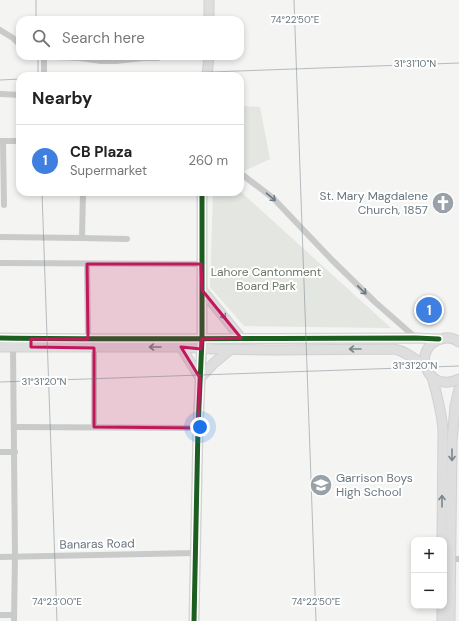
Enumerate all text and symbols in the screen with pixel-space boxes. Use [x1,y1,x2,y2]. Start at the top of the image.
text: 74°22'50"E [271,13,320,26]
search box [16,16,244,60]
icon: search [30,27,52,49]
text: Search here [62,28,145,48]
text: 31°31'10"N [394,57,436,70]
text: Nearby [32,87,92,109]
text: CB Plaza [70,142,132,162]
text: 1 [43,152,47,169]
text: 260 m [188,152,228,169]
text: Supermarket [70,162,147,179]
place label: St. Mary Magdalene Church, 1857 [320,188,428,218]
church icon: St. Mary Magdalene Church, 1857 [430,190,456,216]
one-way arrow [265,192,276,201]
park label: Lahore Cantonment Board Park [211,264,322,294]
one-way arrow [357,285,367,294]
pin: 1 [416,295,442,325]
one-way arrow [217,309,226,319]
one-way arrow [149,344,162,351]
one-way arrow [349,345,362,353]
text: 31°31'20"N [392,359,438,372]
text: 31°31'20"N [21,375,67,388]
your location [190,417,210,437]
one-way arrow [448,448,456,461]
place label: Garrison Boys High School [336,470,413,500]
school or university icon: Garrison Boys High School [308,472,334,498]
one-way arrow [438,495,446,508]
street label: Banaras Road [59,535,135,553]
map controls [411,537,447,609]
button: + [411,537,447,573]
button: − [411,573,447,609]
text: 74°23'00"E [32,595,82,608]
text: 74°22'50"E [292,595,341,608]

